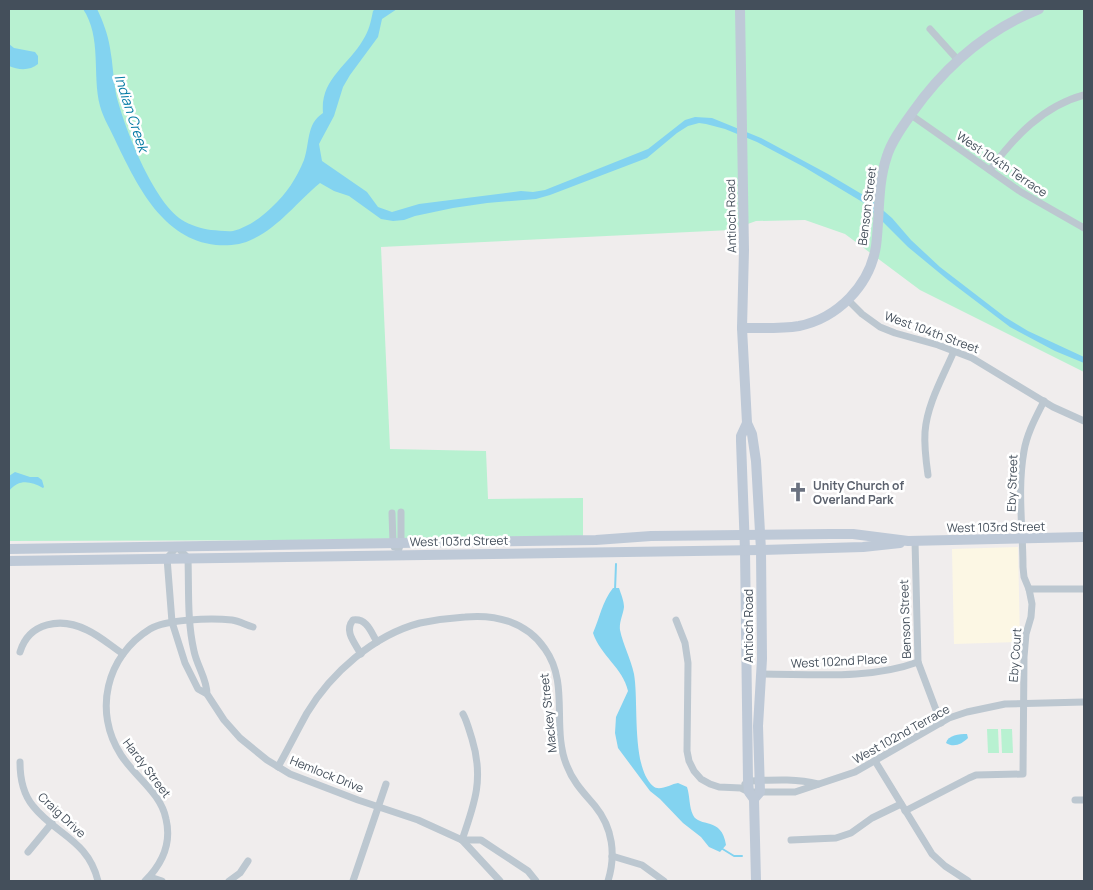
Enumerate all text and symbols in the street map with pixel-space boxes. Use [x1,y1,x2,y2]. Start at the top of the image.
water label: Indian Creek [111,72,154,156]
street label: West 104th Terrace [953,127,1051,201]
street label: Benson Street [854,165,880,246]
street label: Antioch Road [722,179,740,253]
street label: West 104th Street [882,307,982,357]
street label: Eby Street [1002,454,1022,512]
place label: Unity Church of Overland Park [813,477,904,508]
church icon: Unity Church of Overland Park [787,481,809,503]
street label: West 103rd Street [947,518,1046,536]
street label: West 103rd Street [410,532,509,550]
street label: Benson Street [895,579,915,659]
street label: Antioch Road [740,589,757,663]
street label: Eby Court [1005,627,1025,683]
street label: West 102nd Place [790,650,888,672]
street label: Mackey Street [535,672,561,754]
street label: West 102nd Terrace [850,700,952,768]
street label: Hardy Street [119,735,175,801]
street label: Hemlock Drive [288,751,366,797]
street label: Craig Drive [34,788,90,842]

